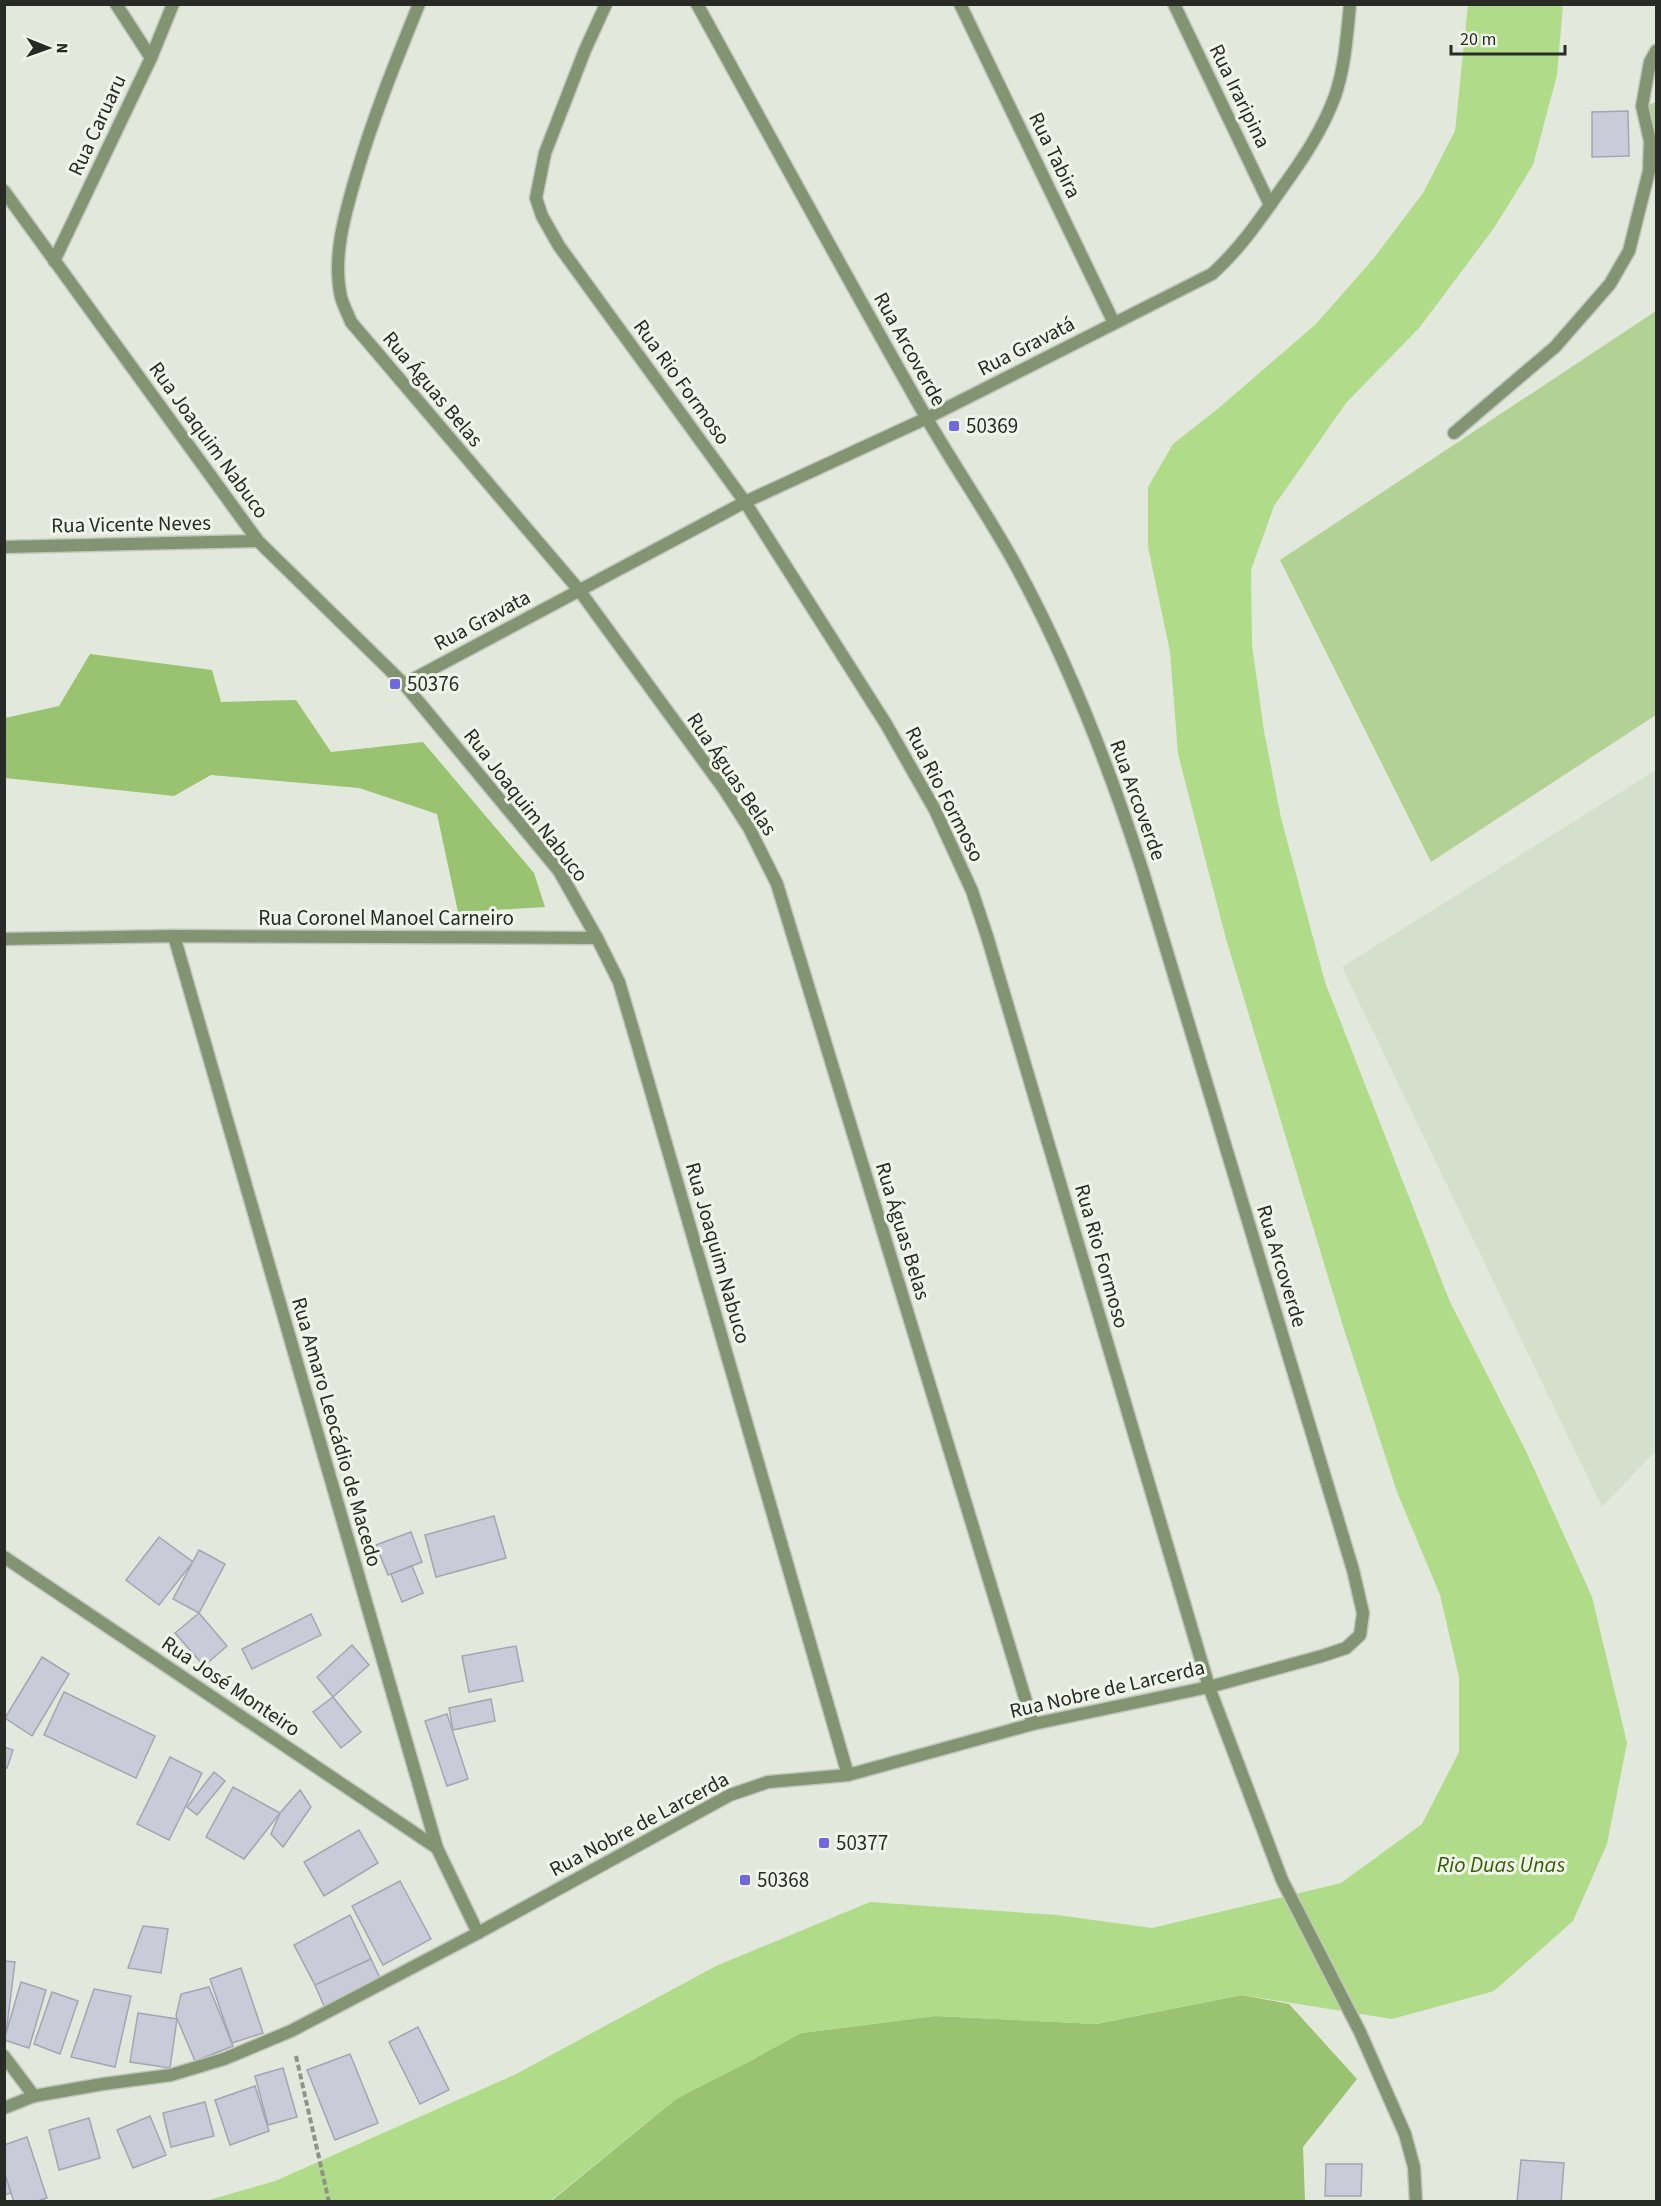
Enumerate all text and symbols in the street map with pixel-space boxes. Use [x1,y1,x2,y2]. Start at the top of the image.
north arrow [18,18,78,78]
scale bar [1451,18,1565,56]
text: 20 m [1460,27,1496,52]
street label: Rua Iraripina [1202,39,1278,153]
text: N [51,43,73,54]
street label: Rua Caruaru [60,69,134,181]
street label: Rua Tabira [1021,107,1089,203]
street label: Rua Arcoverde [866,286,954,412]
street label: Rua Gravatá [972,309,1080,383]
street label: Rua Rio Formoso [626,313,738,451]
street label: Rua Águas Belas [376,325,490,453]
street label: Rua Joaquim Nabuco [142,355,276,525]
place label: 50369 [966,411,1018,441]
marker: 50369 [947,419,961,433]
street label: Rua Vicente Neves [51,508,211,540]
street label: Rua Gravata [428,582,536,658]
place label: 50376 [407,669,459,699]
marker: 50376 [388,677,402,691]
street label: Rua Águas Belas [680,706,784,842]
street label: Rua Rio Formoso [898,721,992,867]
street label: Rua Joaquim Nabuco [456,722,596,888]
street label: Rua Arcoverde [1102,735,1174,865]
street label: Rua Coronel Manoel Carneiro [258,903,514,933]
street label: Rua Águas Belas [868,1158,938,1304]
street label: Rua Joaquim Nabuco [678,1159,758,1347]
street label: Rua Rio Formoso [1067,1180,1137,1332]
street label: Rua Arcoverde [1249,1201,1315,1331]
street label: Rua Amaro Leocádio de Macedo [284,1294,390,1570]
street label: Rua José Monteiro [155,1628,307,1744]
street label: Rua Nobre de Larcerda [1006,1652,1208,1726]
street label: Rua Nobre de Larcerda [544,1764,734,1884]
place label: 50377 [836,1828,888,1858]
marker: 50377 [817,1836,831,1850]
water label: Rio Duas Unas [1437,1849,1565,1881]
place label: 50368 [757,1865,809,1895]
marker: 50368 [738,1873,752,1887]

